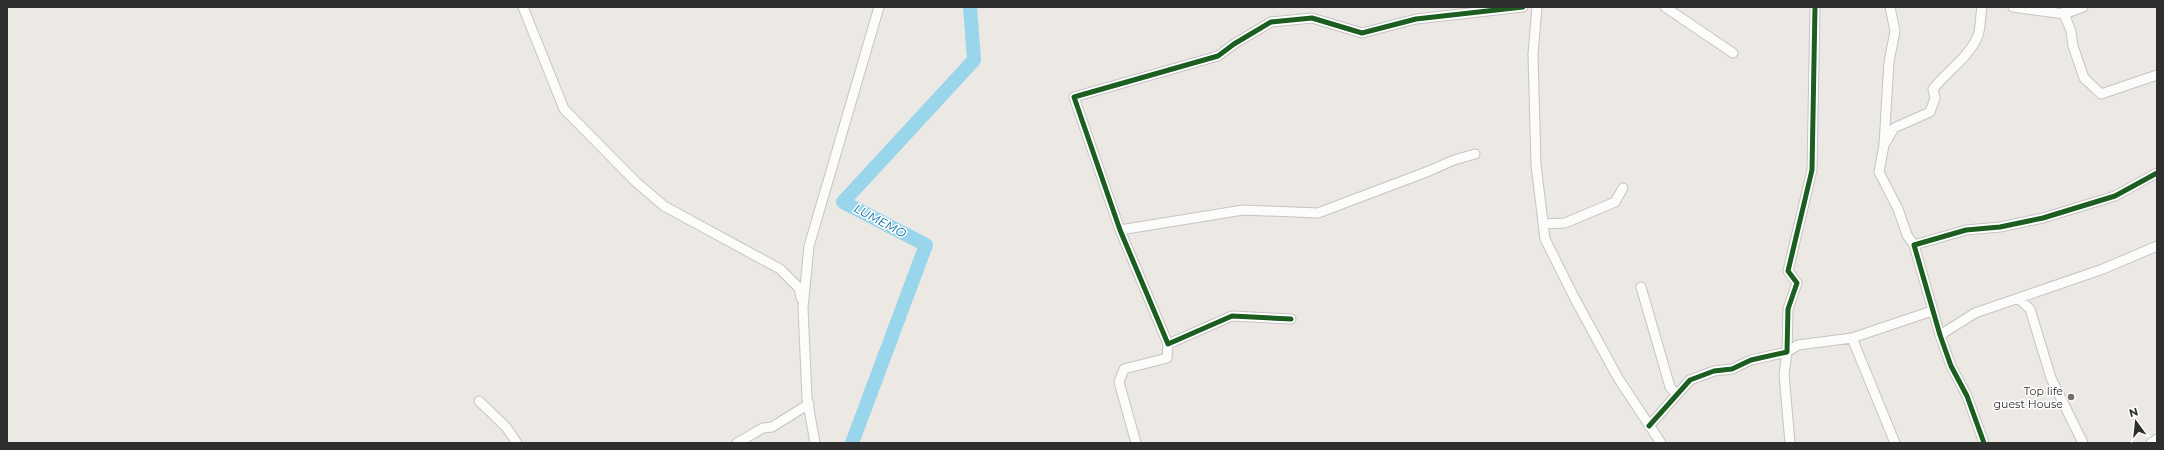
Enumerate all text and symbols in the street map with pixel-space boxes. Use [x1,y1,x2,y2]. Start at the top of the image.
water label: LUMEMO [851,201,909,241]
place label: Top life guest House [1993,384,2063,411]
marker: Top life guest House [2066,392,2076,402]
north arrow [2116,402,2156,442]
text: N [2127,404,2140,420]

